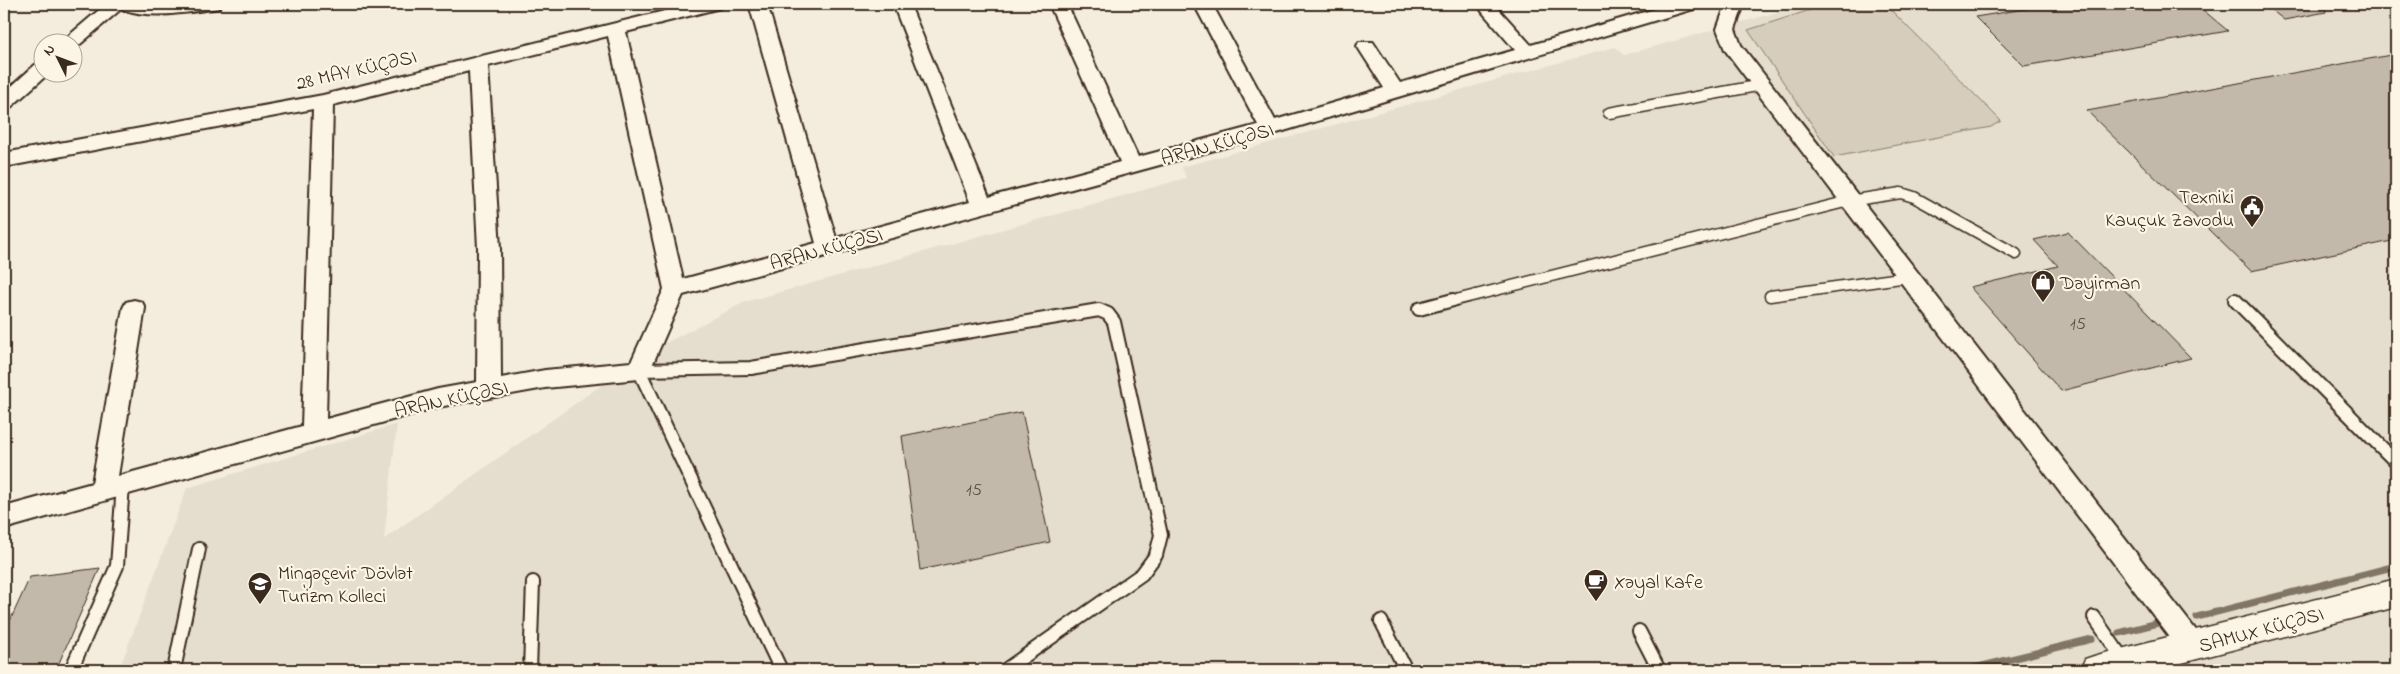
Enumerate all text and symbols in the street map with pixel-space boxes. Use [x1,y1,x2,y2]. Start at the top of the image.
north arrow [32,32,82,82]
text: N [38,40,60,61]
street label: 28 MAY KÜÇƏSI [293,43,420,99]
street label: ARAN KÜÇƏSI [1158,116,1277,174]
place label: Texniki Kauçuk Zavodu [2105,184,2234,236]
public building icon: Texniki Kauçuk Zavodu [2239,194,2265,228]
street label: ARAN KÜÇƏSI [767,221,886,279]
shop icon: Dəyirman [2030,269,2056,303]
place label: Dəyirman [2059,270,2140,299]
house number: 15 [2070,312,2086,338]
street label: ARAN KÜÇƏSI [392,374,511,427]
house number: 15 [966,478,982,504]
place label: Mingəçevir Dövlət Turizm Kolleci [278,560,413,612]
cafe icon: Xəyal Kafe [1583,568,1609,602]
place label: Xəyal Kafe [1614,569,1703,598]
school or university icon: Mingəçevir Dövlət Turizm Kolleci [247,571,273,605]
street label: SAMUX KÜÇƏSI [2196,601,2327,662]

